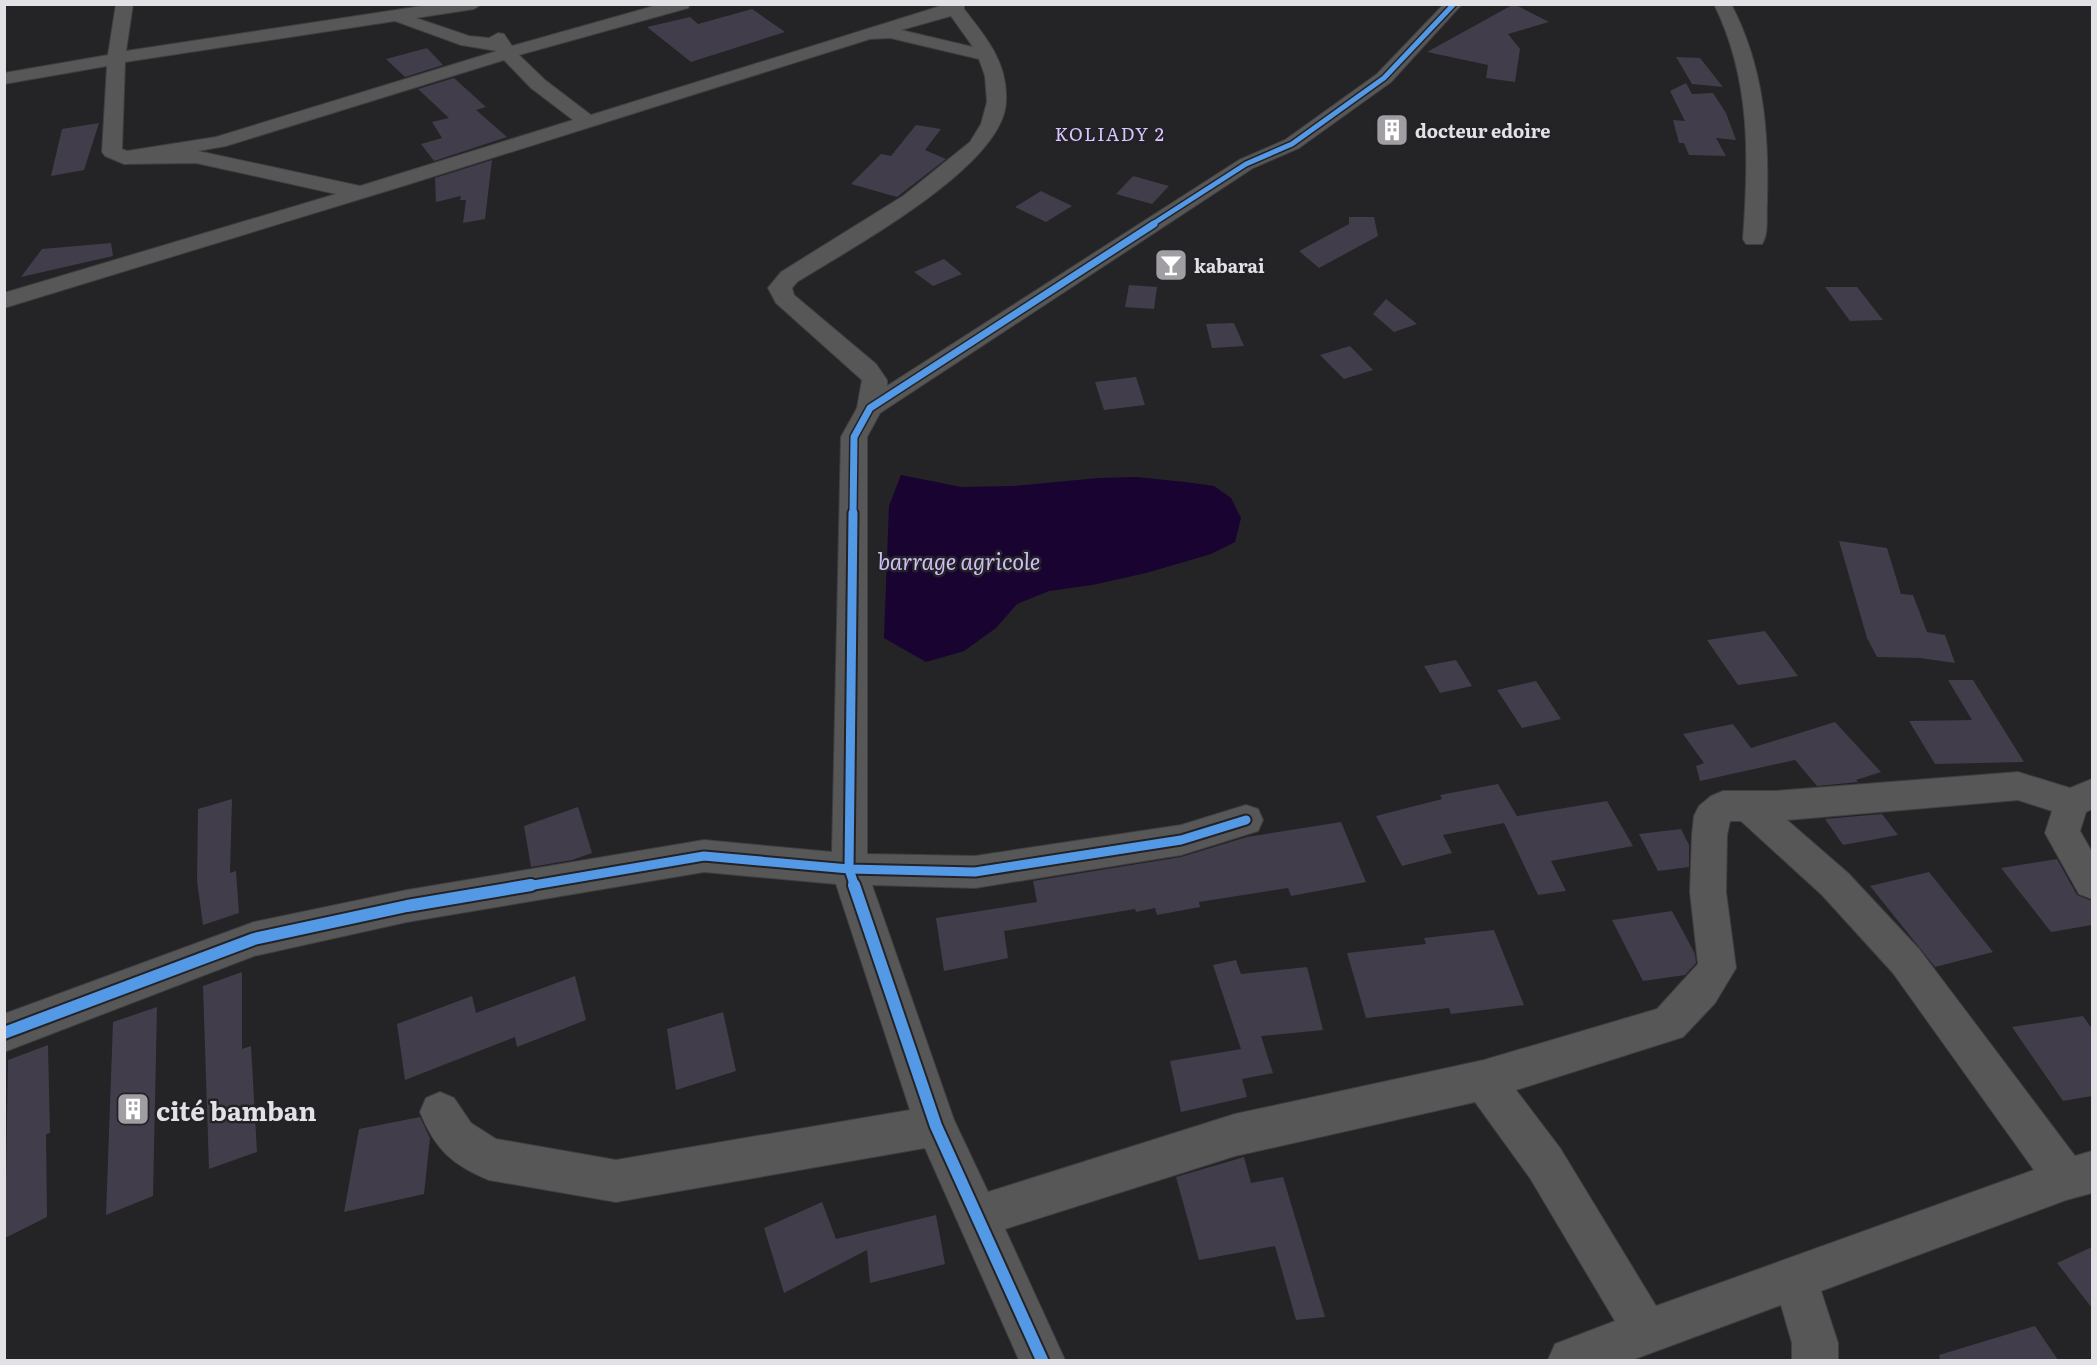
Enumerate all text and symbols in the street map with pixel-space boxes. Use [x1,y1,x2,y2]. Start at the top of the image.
building icon: docteur edoire [1374,112,1410,148]
place label: docteur edoire [1415,117,1551,144]
district label: KOLIADY 2 [1055,120,1165,147]
bar icon: kabarai [1153,247,1189,283]
place label: kabarai [1194,252,1265,279]
water label: barrage agricole [878,544,1040,577]
place label: cité bamban [156,1090,317,1129]
building icon: cité bamban [115,1091,151,1127]

